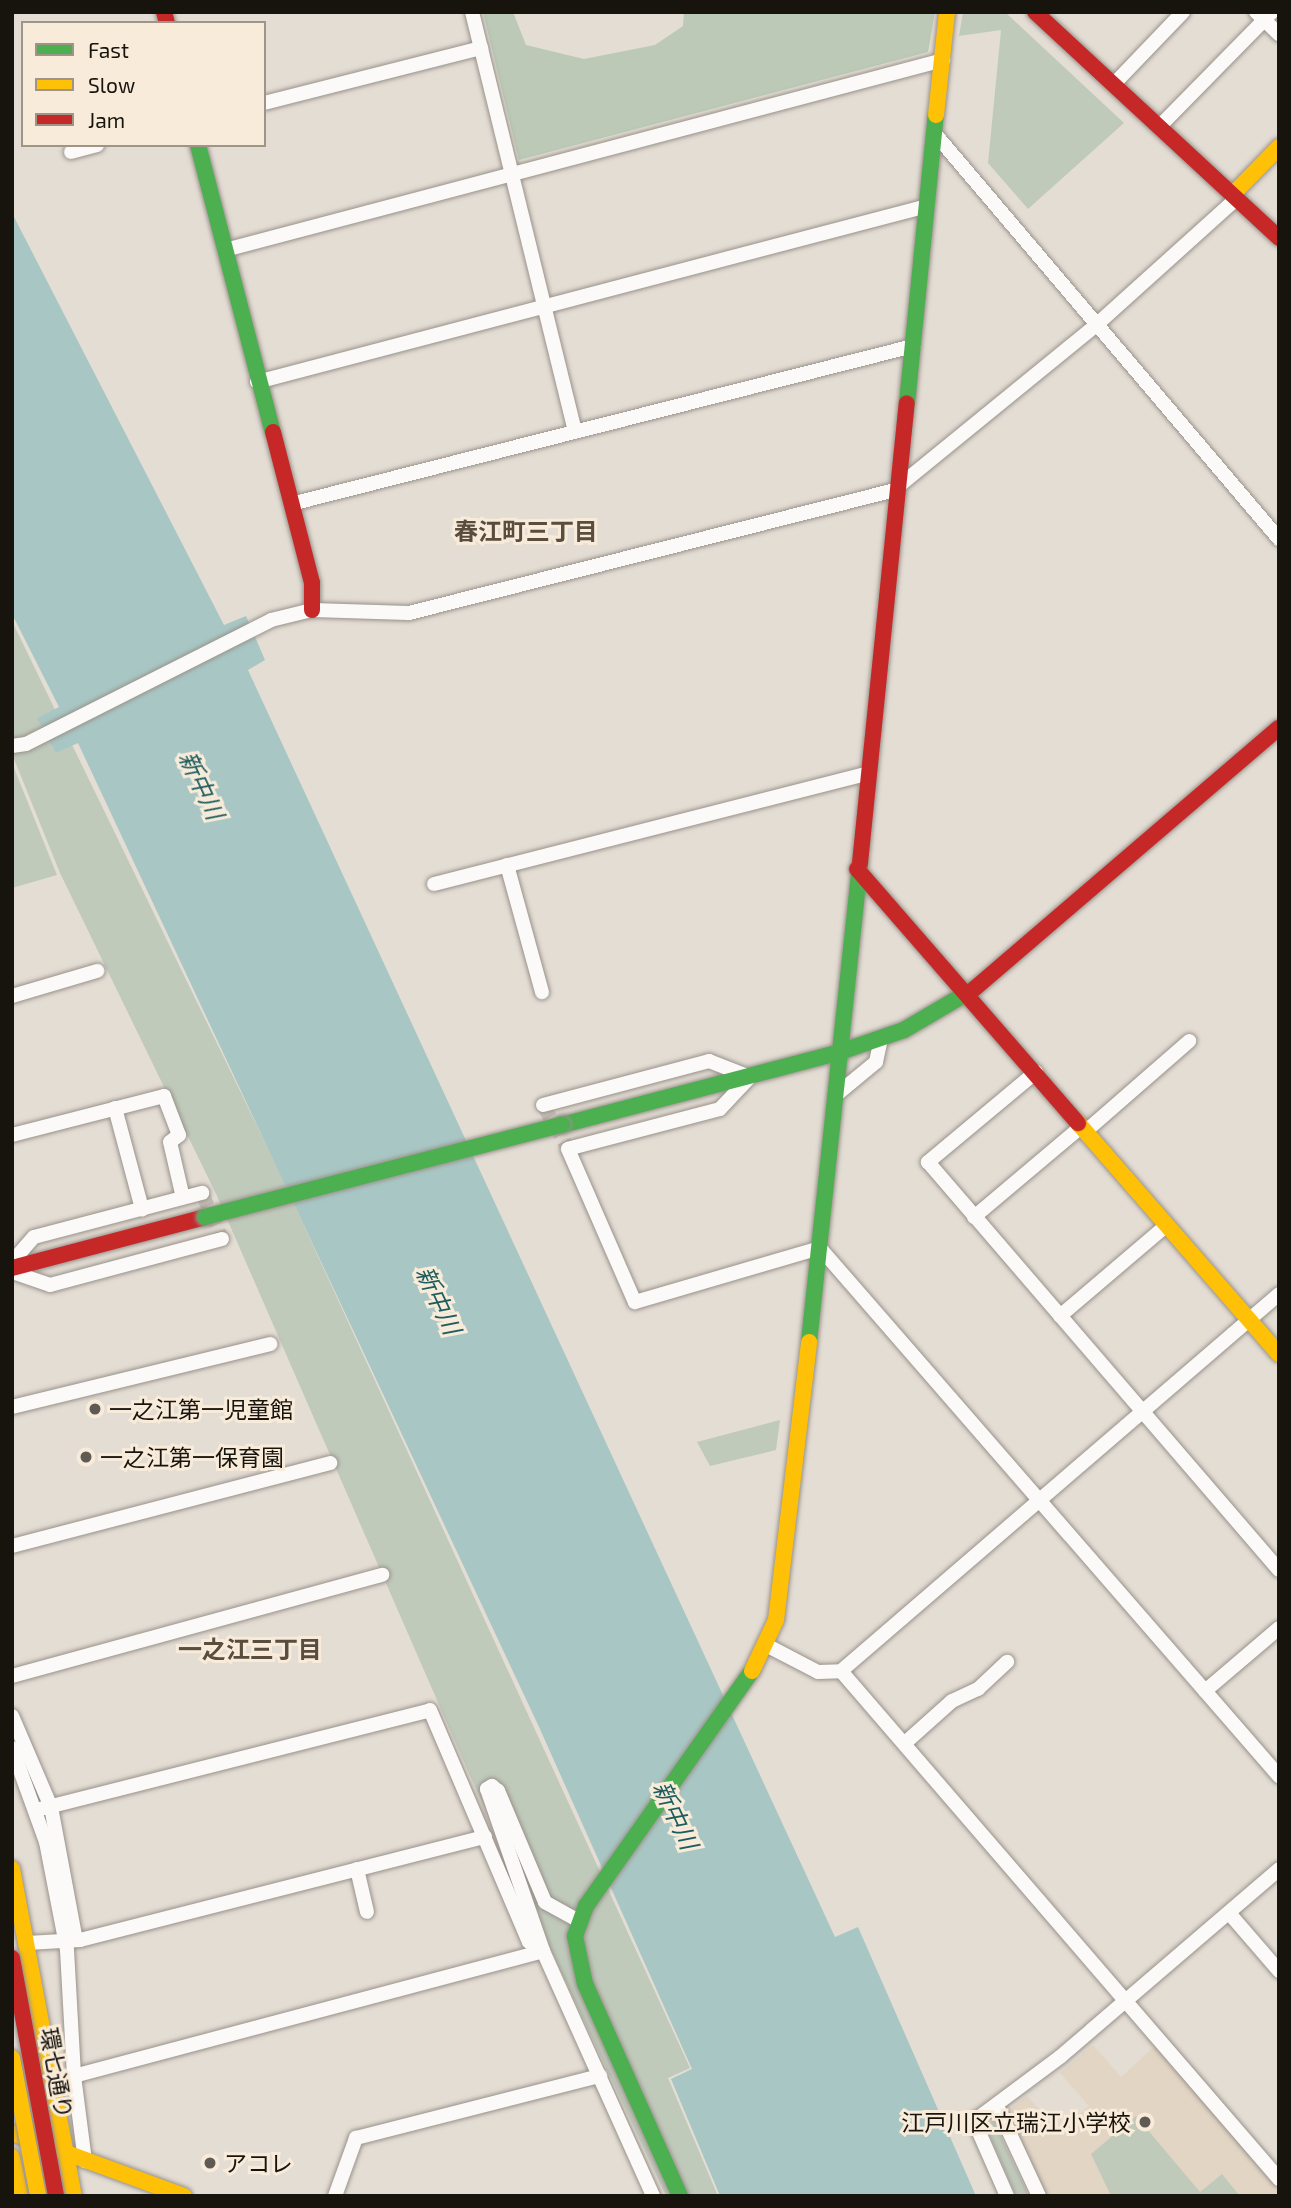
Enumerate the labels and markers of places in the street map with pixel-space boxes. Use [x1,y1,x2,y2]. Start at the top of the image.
place label: 一之江第一児童館 [109,1395,293,1423]
marker: 一之江第一児童館 [87,1401,103,1417]
place label: 一之江第一保育園 [100,1443,284,1471]
marker: 一之江第一保育園 [78,1449,94,1465]
place label: 江戸川区立瑞江小学校 [901,2108,1131,2136]
marker: 江戸川区立瑞江小学校 [1137,2114,1153,2130]
place label: アコレ [224,2149,293,2177]
marker: アコレ [202,2155,218,2171]

